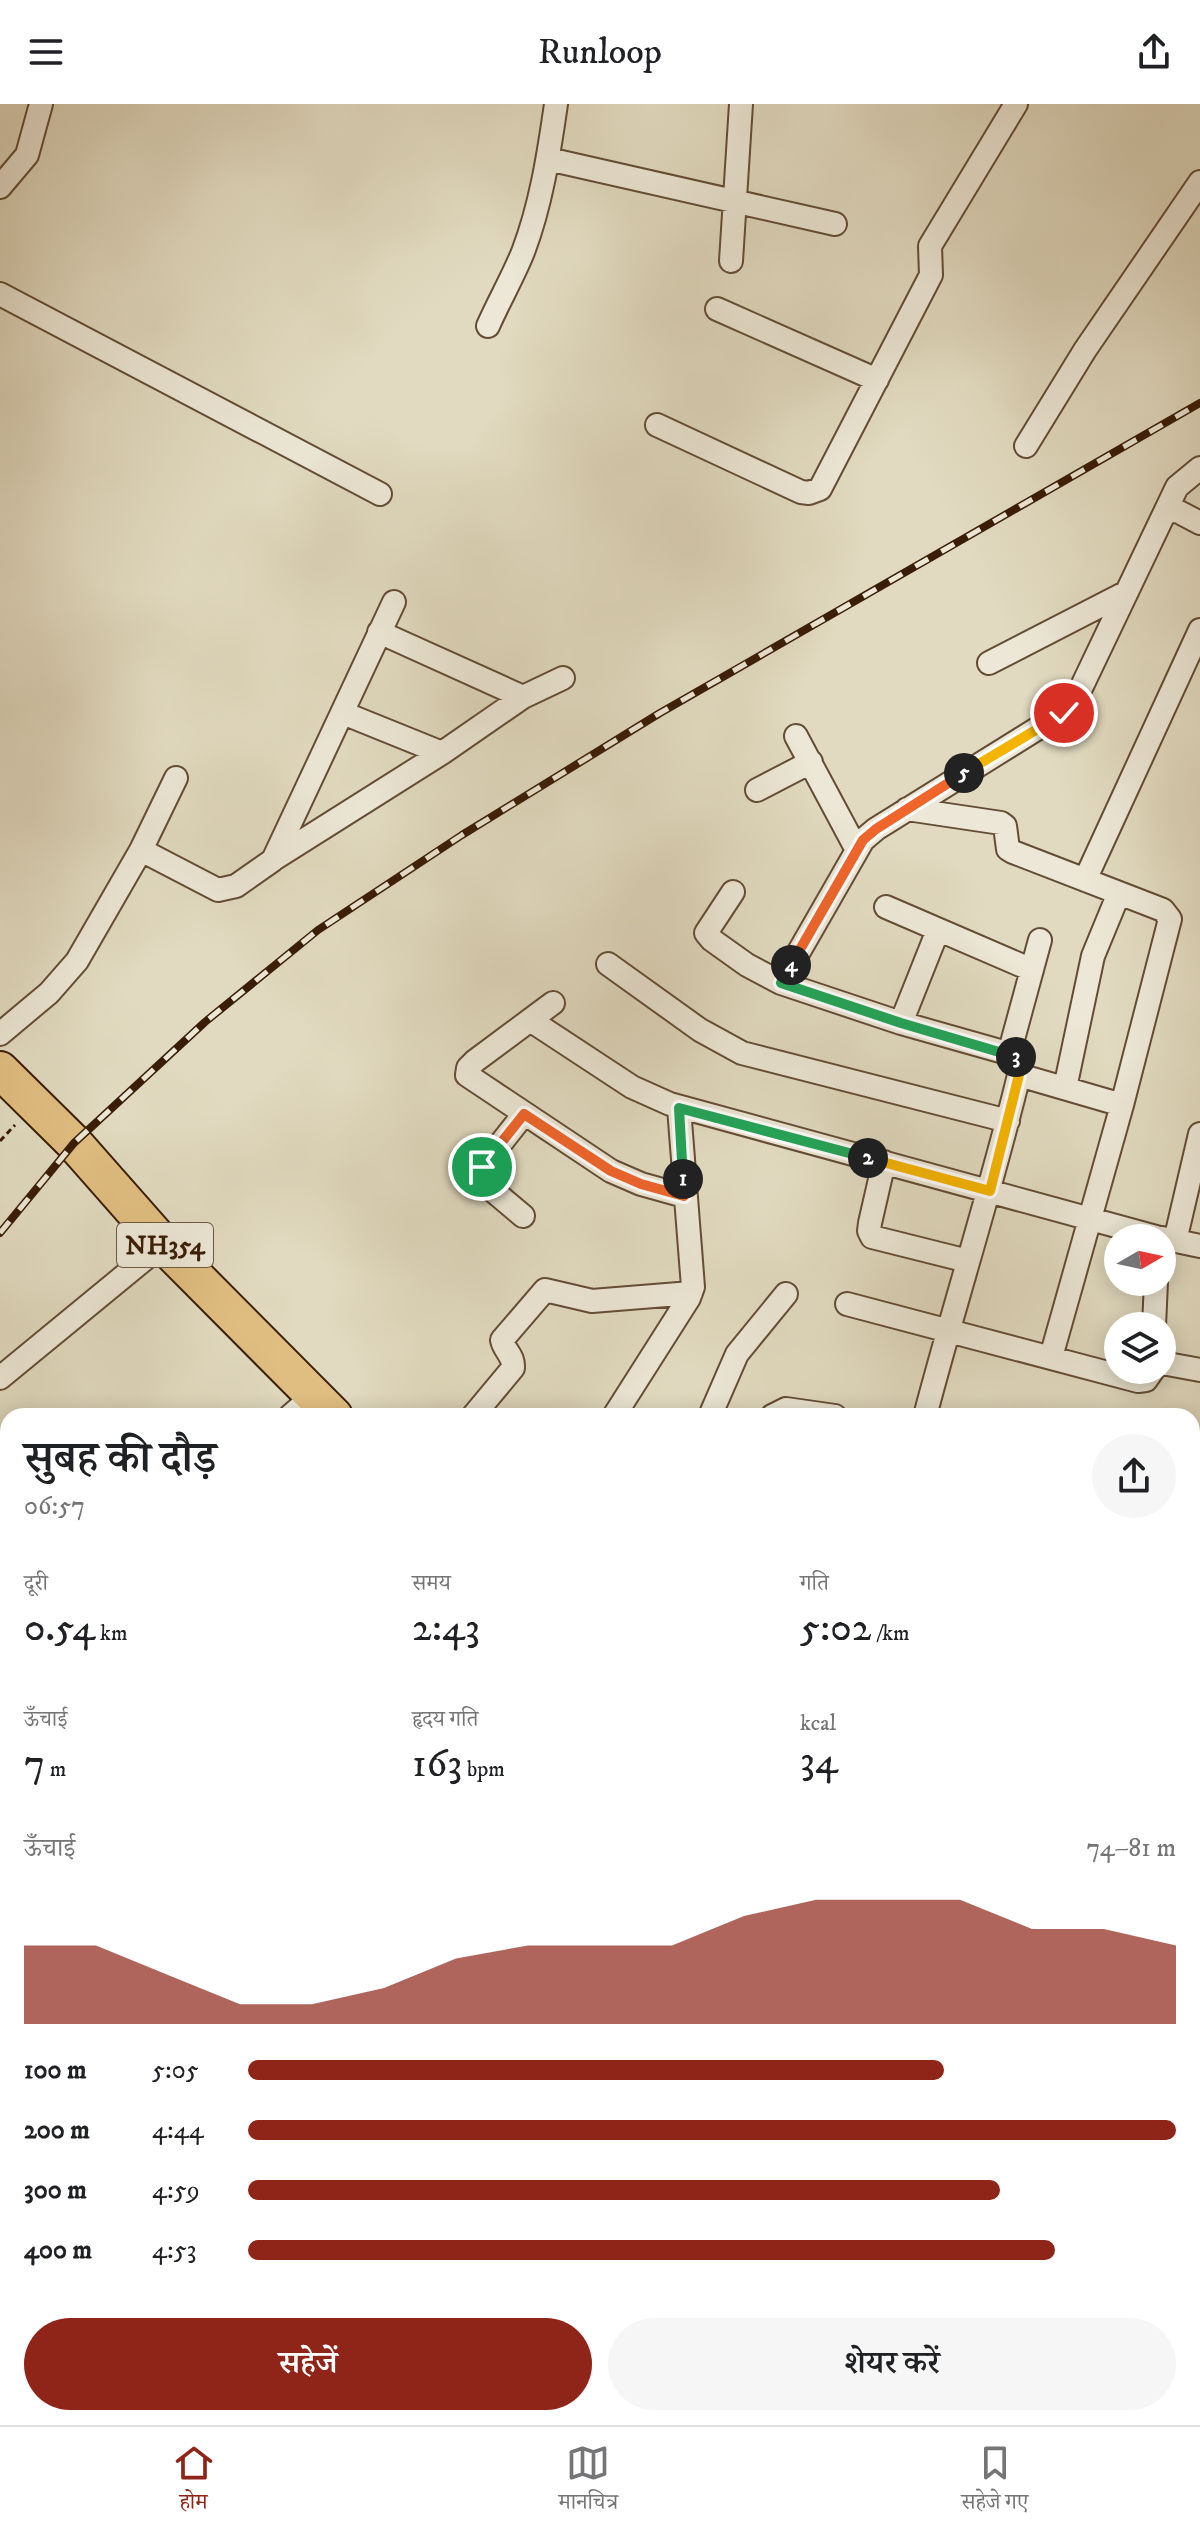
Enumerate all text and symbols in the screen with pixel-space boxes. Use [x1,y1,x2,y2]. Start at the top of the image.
icon: menu [24,30,68,74]
text: Runloop [538,30,662,75]
icon: share [1132,30,1176,74]
pin [1030,679,1098,747]
icon: check [1042,691,1086,735]
pin: 5 [944,753,984,793]
text: 5 [959,759,969,786]
pin: 4 [771,945,811,985]
text: 4 [785,951,797,978]
pin: 3 [996,1037,1036,1077]
text: 3 [1012,1043,1020,1070]
pin [448,1133,516,1201]
pin: 2 [848,1138,888,1178]
text: 2 [863,1144,873,1171]
icon: arrive [460,1145,504,1189]
pin: 1 [663,1159,703,1199]
text: 1 [679,1165,687,1192]
road number: NH354 [117,1223,213,1267]
north arrow [1104,1224,1176,1296]
map controls [1104,1224,1176,1384]
button: layers [1104,1312,1176,1384]
text: सुबह की दौड़ [24,1432,216,1487]
button: share [1092,1434,1176,1518]
text: 06:57 [24,1490,85,1523]
text: दूरी [24,1570,48,1597]
text: समय [412,1570,451,1597]
text: गति [800,1570,829,1597]
text: 0.54 [24,1604,95,1654]
text: 2:43 [412,1604,480,1654]
text: 5:02 [800,1604,871,1654]
text: km [95,1620,127,1647]
text: /km [871,1620,910,1647]
text: ऊँचाई [24,1706,67,1733]
text: हृदय गति [412,1706,478,1733]
text: kcal [800,1710,836,1737]
text: 34 [800,1737,838,1787]
text: 7 [24,1740,45,1790]
text: 163 [412,1740,462,1790]
text: m [45,1756,66,1783]
text: bpm [462,1756,505,1783]
text: ऊँचाई [24,1832,75,1865]
text: 74–81 m [1086,1832,1176,1865]
text: 100 m [24,2054,87,2087]
text: 5:05 [152,2054,199,2087]
text: 200 m [24,2114,90,2147]
text: 4:44 [152,2114,204,2147]
text: 300 m [24,2174,87,2207]
text: 4:59 [152,2174,200,2207]
text: 400 m [24,2234,92,2267]
text: 4:53 [152,2234,196,2267]
button: सहेजें [24,2318,592,2410]
button: शेयर करें [608,2318,1176,2410]
tab: होम [172,2441,216,2523]
tab: मानचित्र [559,2441,618,2523]
tab: सहेजे गए [961,2441,1028,2523]

